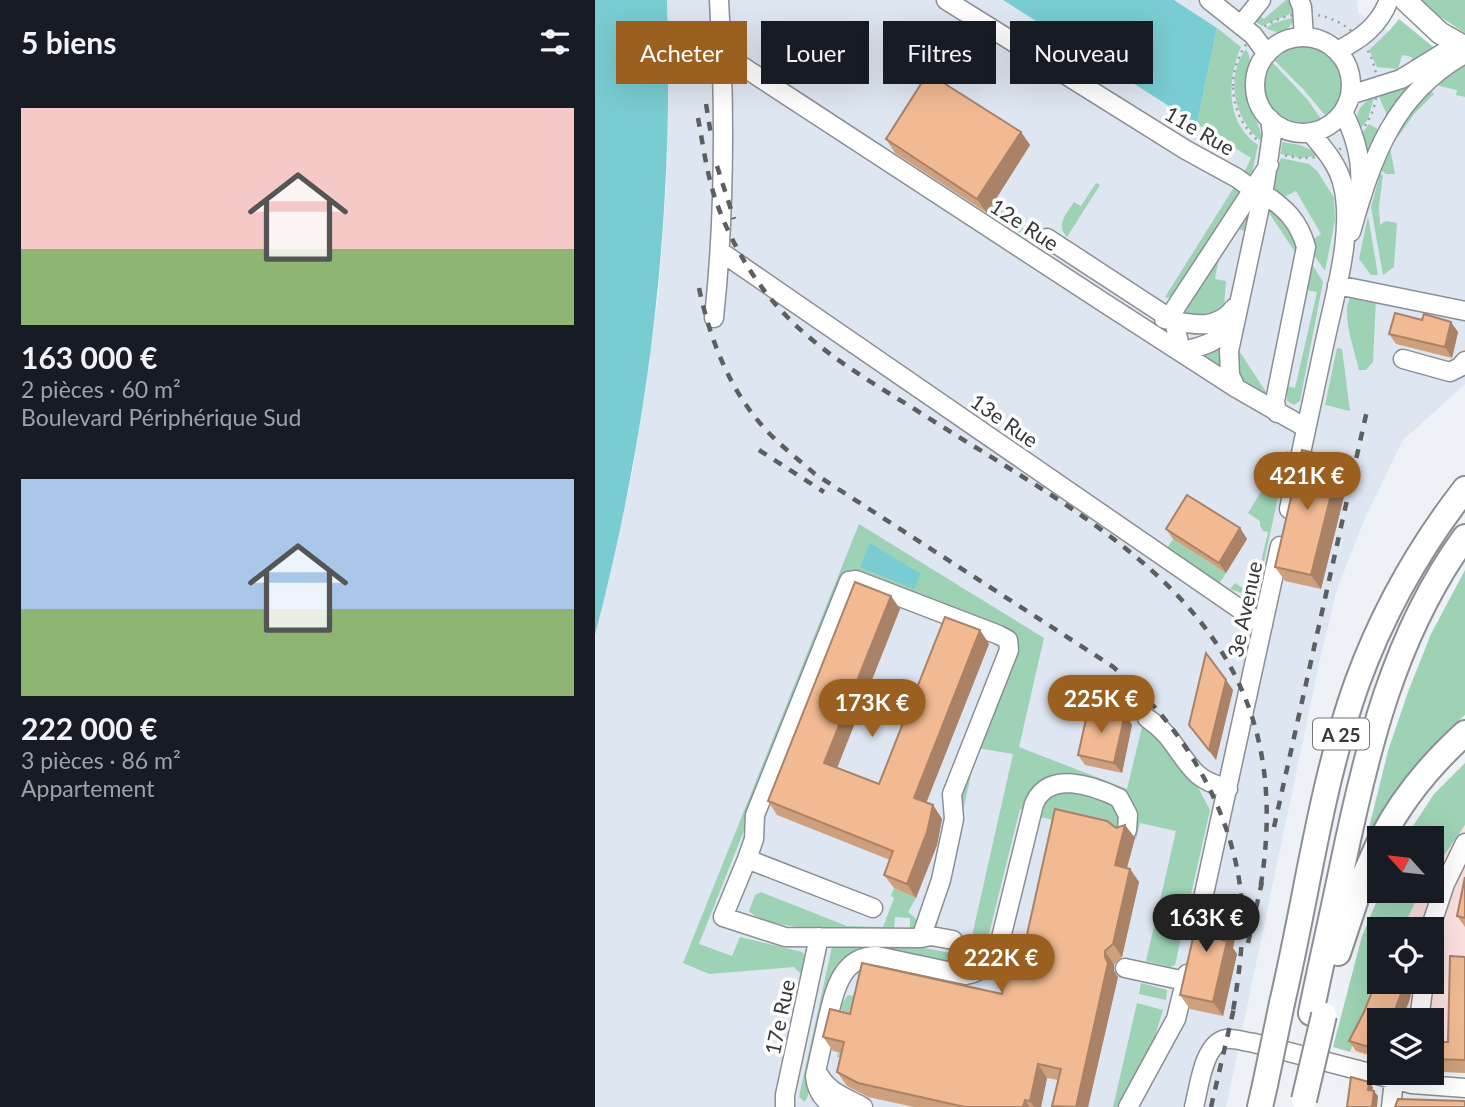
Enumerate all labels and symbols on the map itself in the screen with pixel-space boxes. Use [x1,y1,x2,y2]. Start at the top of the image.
street label: 11e Rue [1161,100,1239,160]
street label: 12e Rue [986,193,1064,255]
street label: 13e Rue [967,388,1043,452]
pin: 421K € [1250,452,1364,512]
street label: 3e Avenue [1222,559,1266,659]
pin: 225K € [1044,676,1158,735]
pin: 173K € [815,680,929,739]
road number: A 25 [1313,719,1369,750]
north arrow [1367,826,1444,903]
pin: 163K € [1149,894,1263,954]
pin: 222K € [944,934,1058,994]
street label: 17e Rue [759,977,799,1057]

